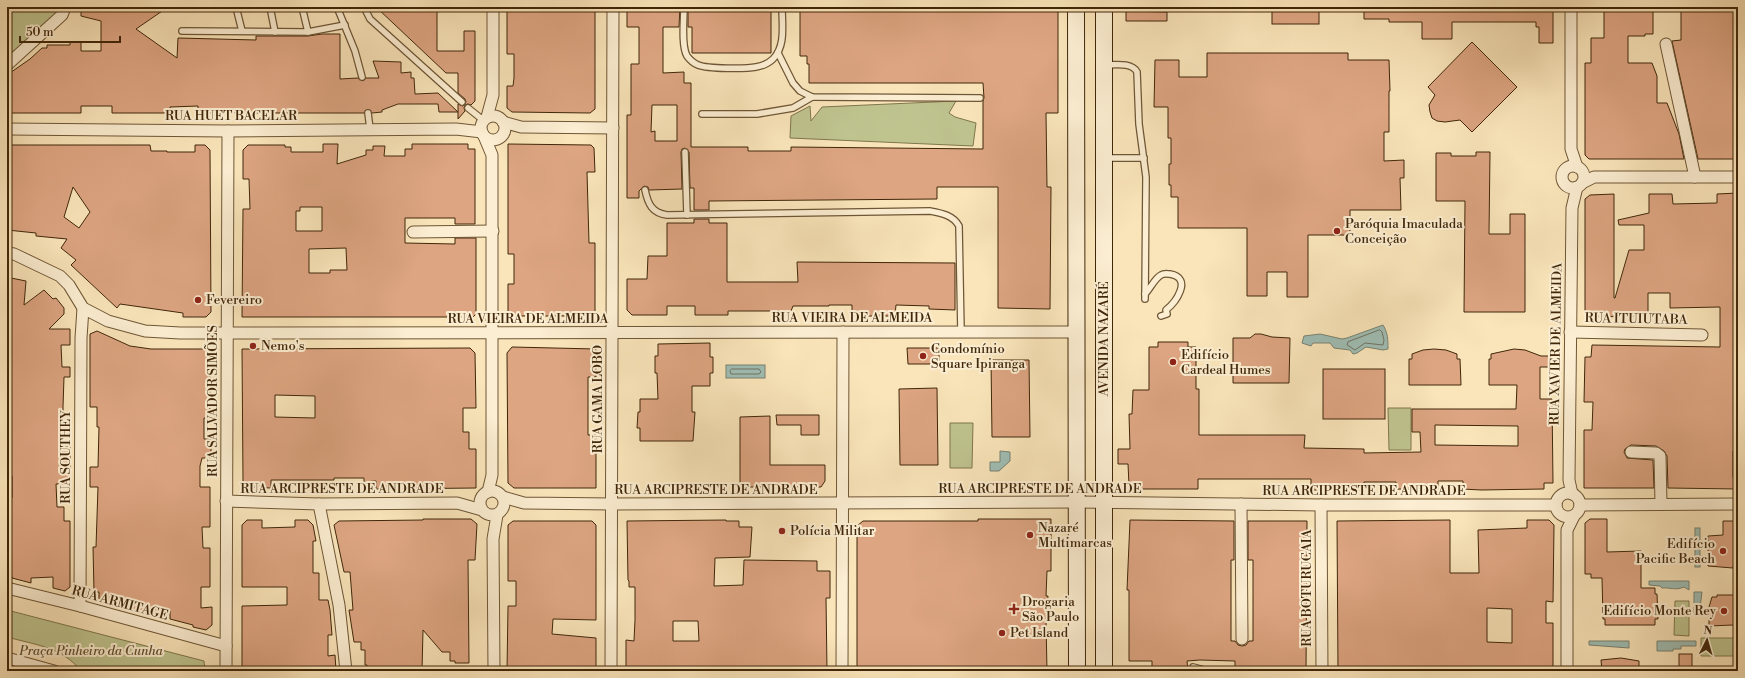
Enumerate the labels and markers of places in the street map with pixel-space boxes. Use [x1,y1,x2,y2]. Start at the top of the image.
place label: Paróquia Imaculada Conceição [1345,216,1463,247]
marker: Paróquia Imaculada Conceição [1332,226,1342,236]
place label: Fevereiro [206,292,262,308]
marker: Fevereiro [193,295,203,305]
place label: Nemo's [261,338,305,354]
marker: Nemo's [248,341,258,351]
place label: Condomínio Square Ipiranga [931,341,1026,372]
place label: Edifício Cardeal Humes [1181,347,1271,378]
marker: Condomínio Square Ipiranga [918,351,928,361]
marker: Edifício Cardeal Humes [1168,357,1178,367]
place label: Nazaré Multimarcas [1038,520,1112,551]
place label: Polícia Militar [790,523,875,539]
marker: Polícia Militar [777,526,787,536]
marker: Nazaré Multimarcas [1025,530,1035,540]
place label: Edifício Pacific Beach [1636,536,1715,567]
marker: Edifício Pacific Beach [1718,546,1728,556]
place label: Drogaria São Paulo [1022,594,1079,625]
place label: Edifício Monte Rey [1603,603,1717,619]
marker: Drogaria São Paulo [1009,604,1019,614]
marker: Edifício Monte Rey [1719,606,1729,616]
place label: Pet Island [1010,625,1069,641]
marker: Pet Island [997,628,1007,638]

